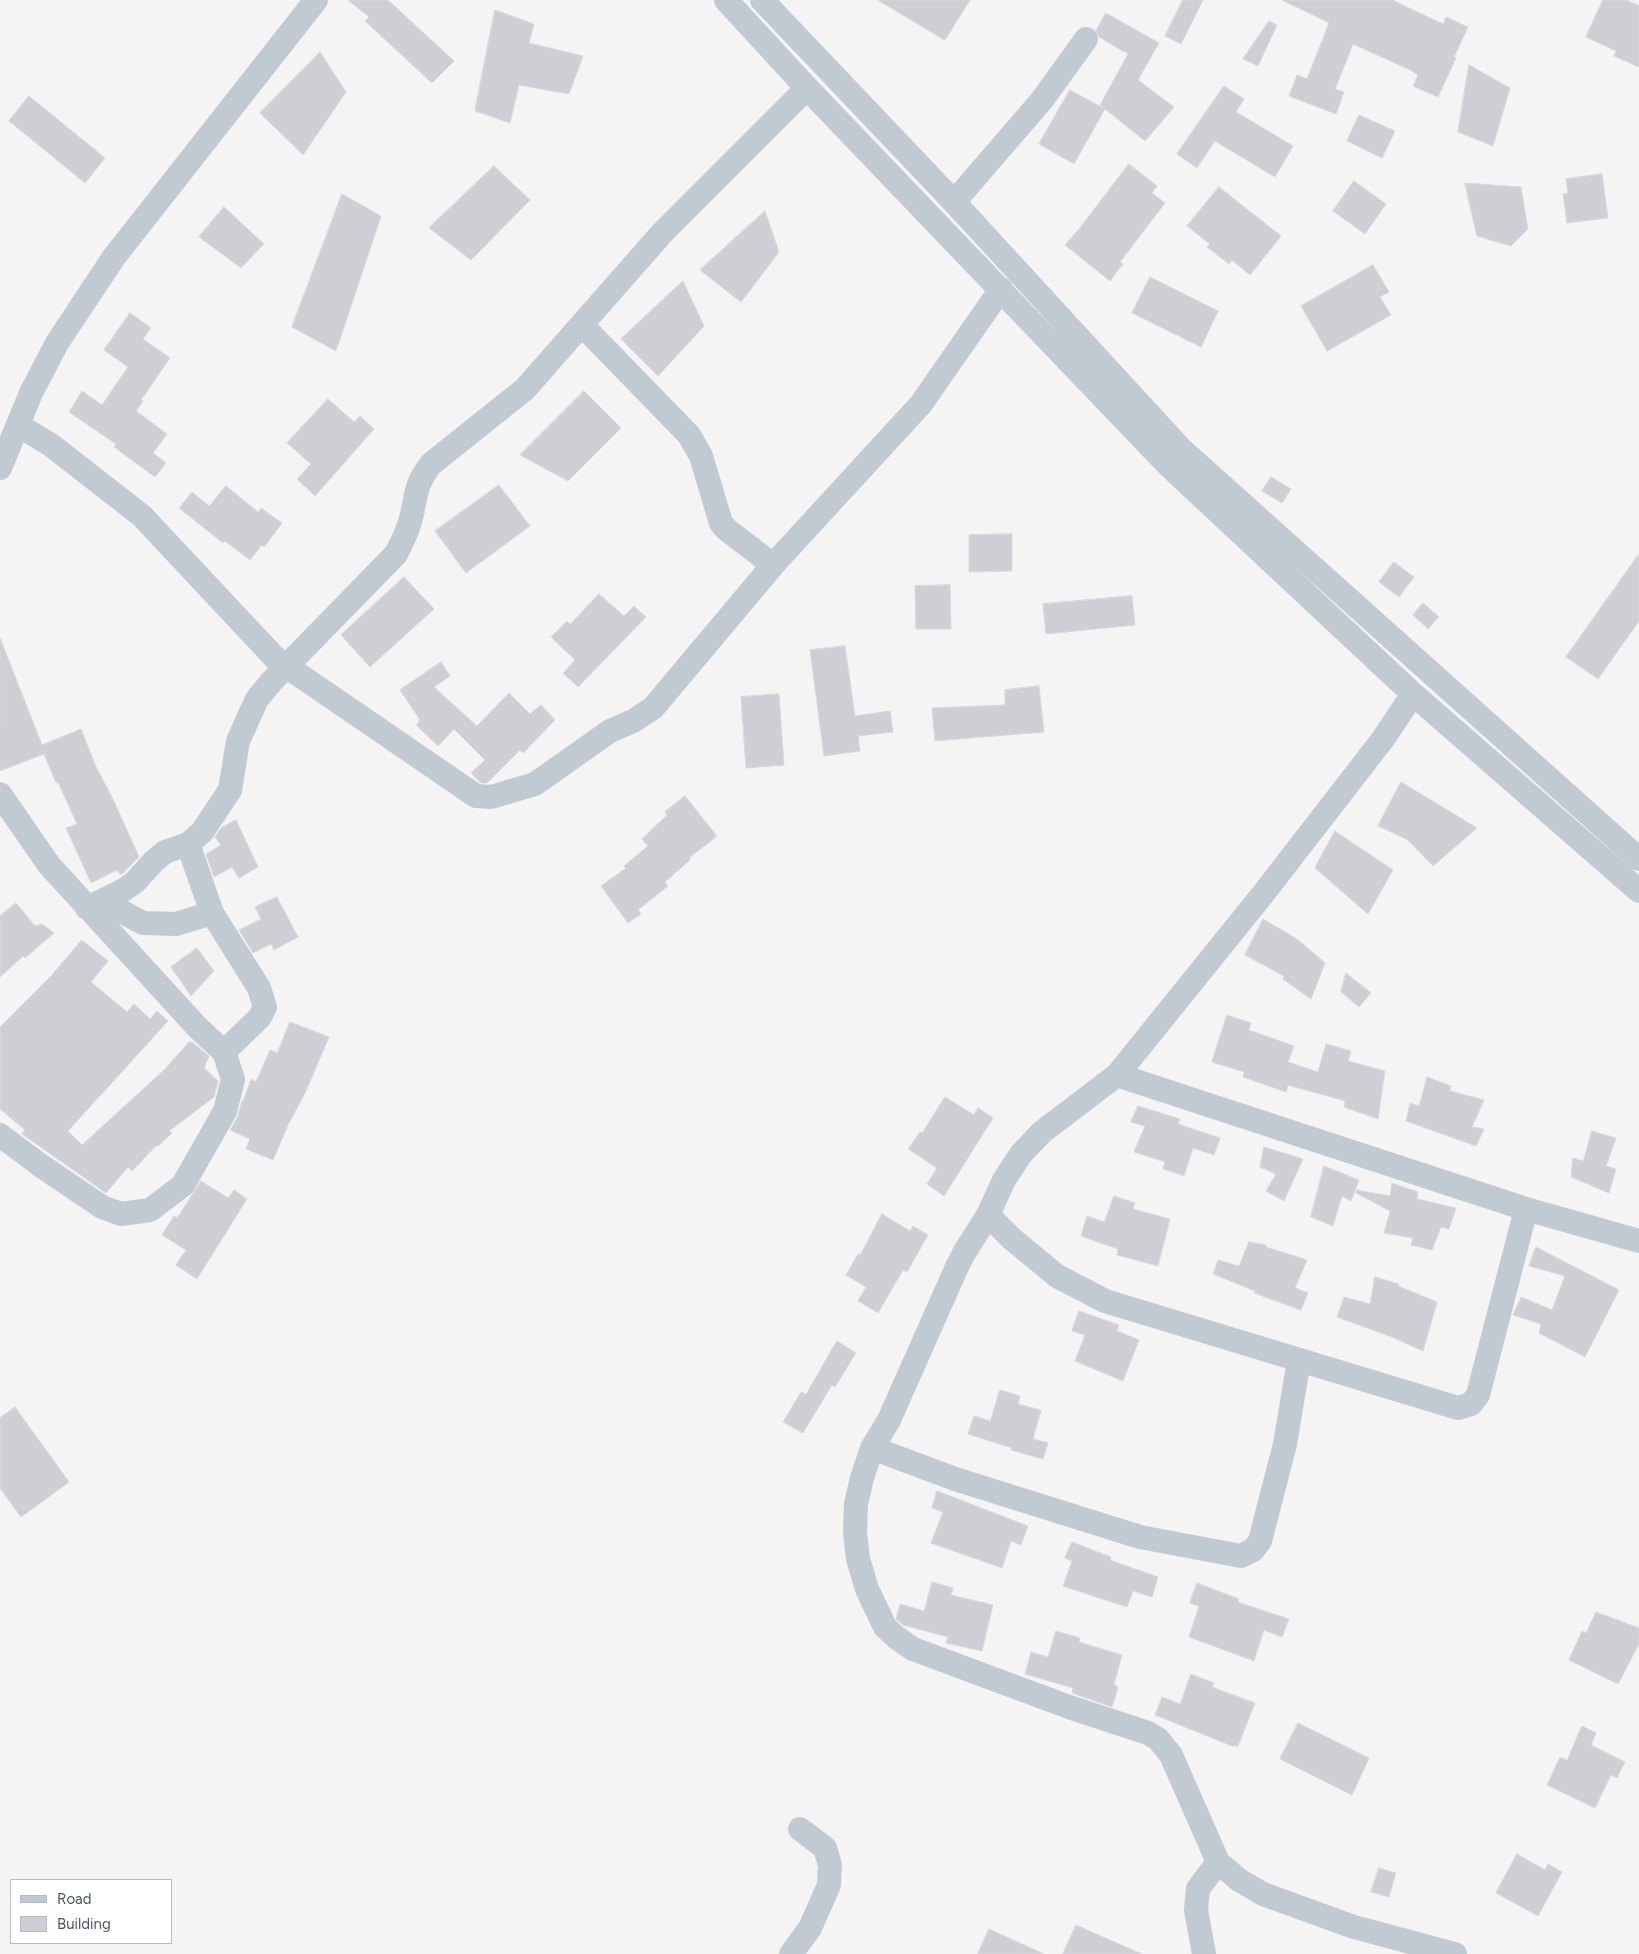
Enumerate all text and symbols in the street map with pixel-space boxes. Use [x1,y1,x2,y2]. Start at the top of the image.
legend [10,1879,172,1944]
text: Road [57,1890,92,1908]
text: Building [57,1915,111,1933]

